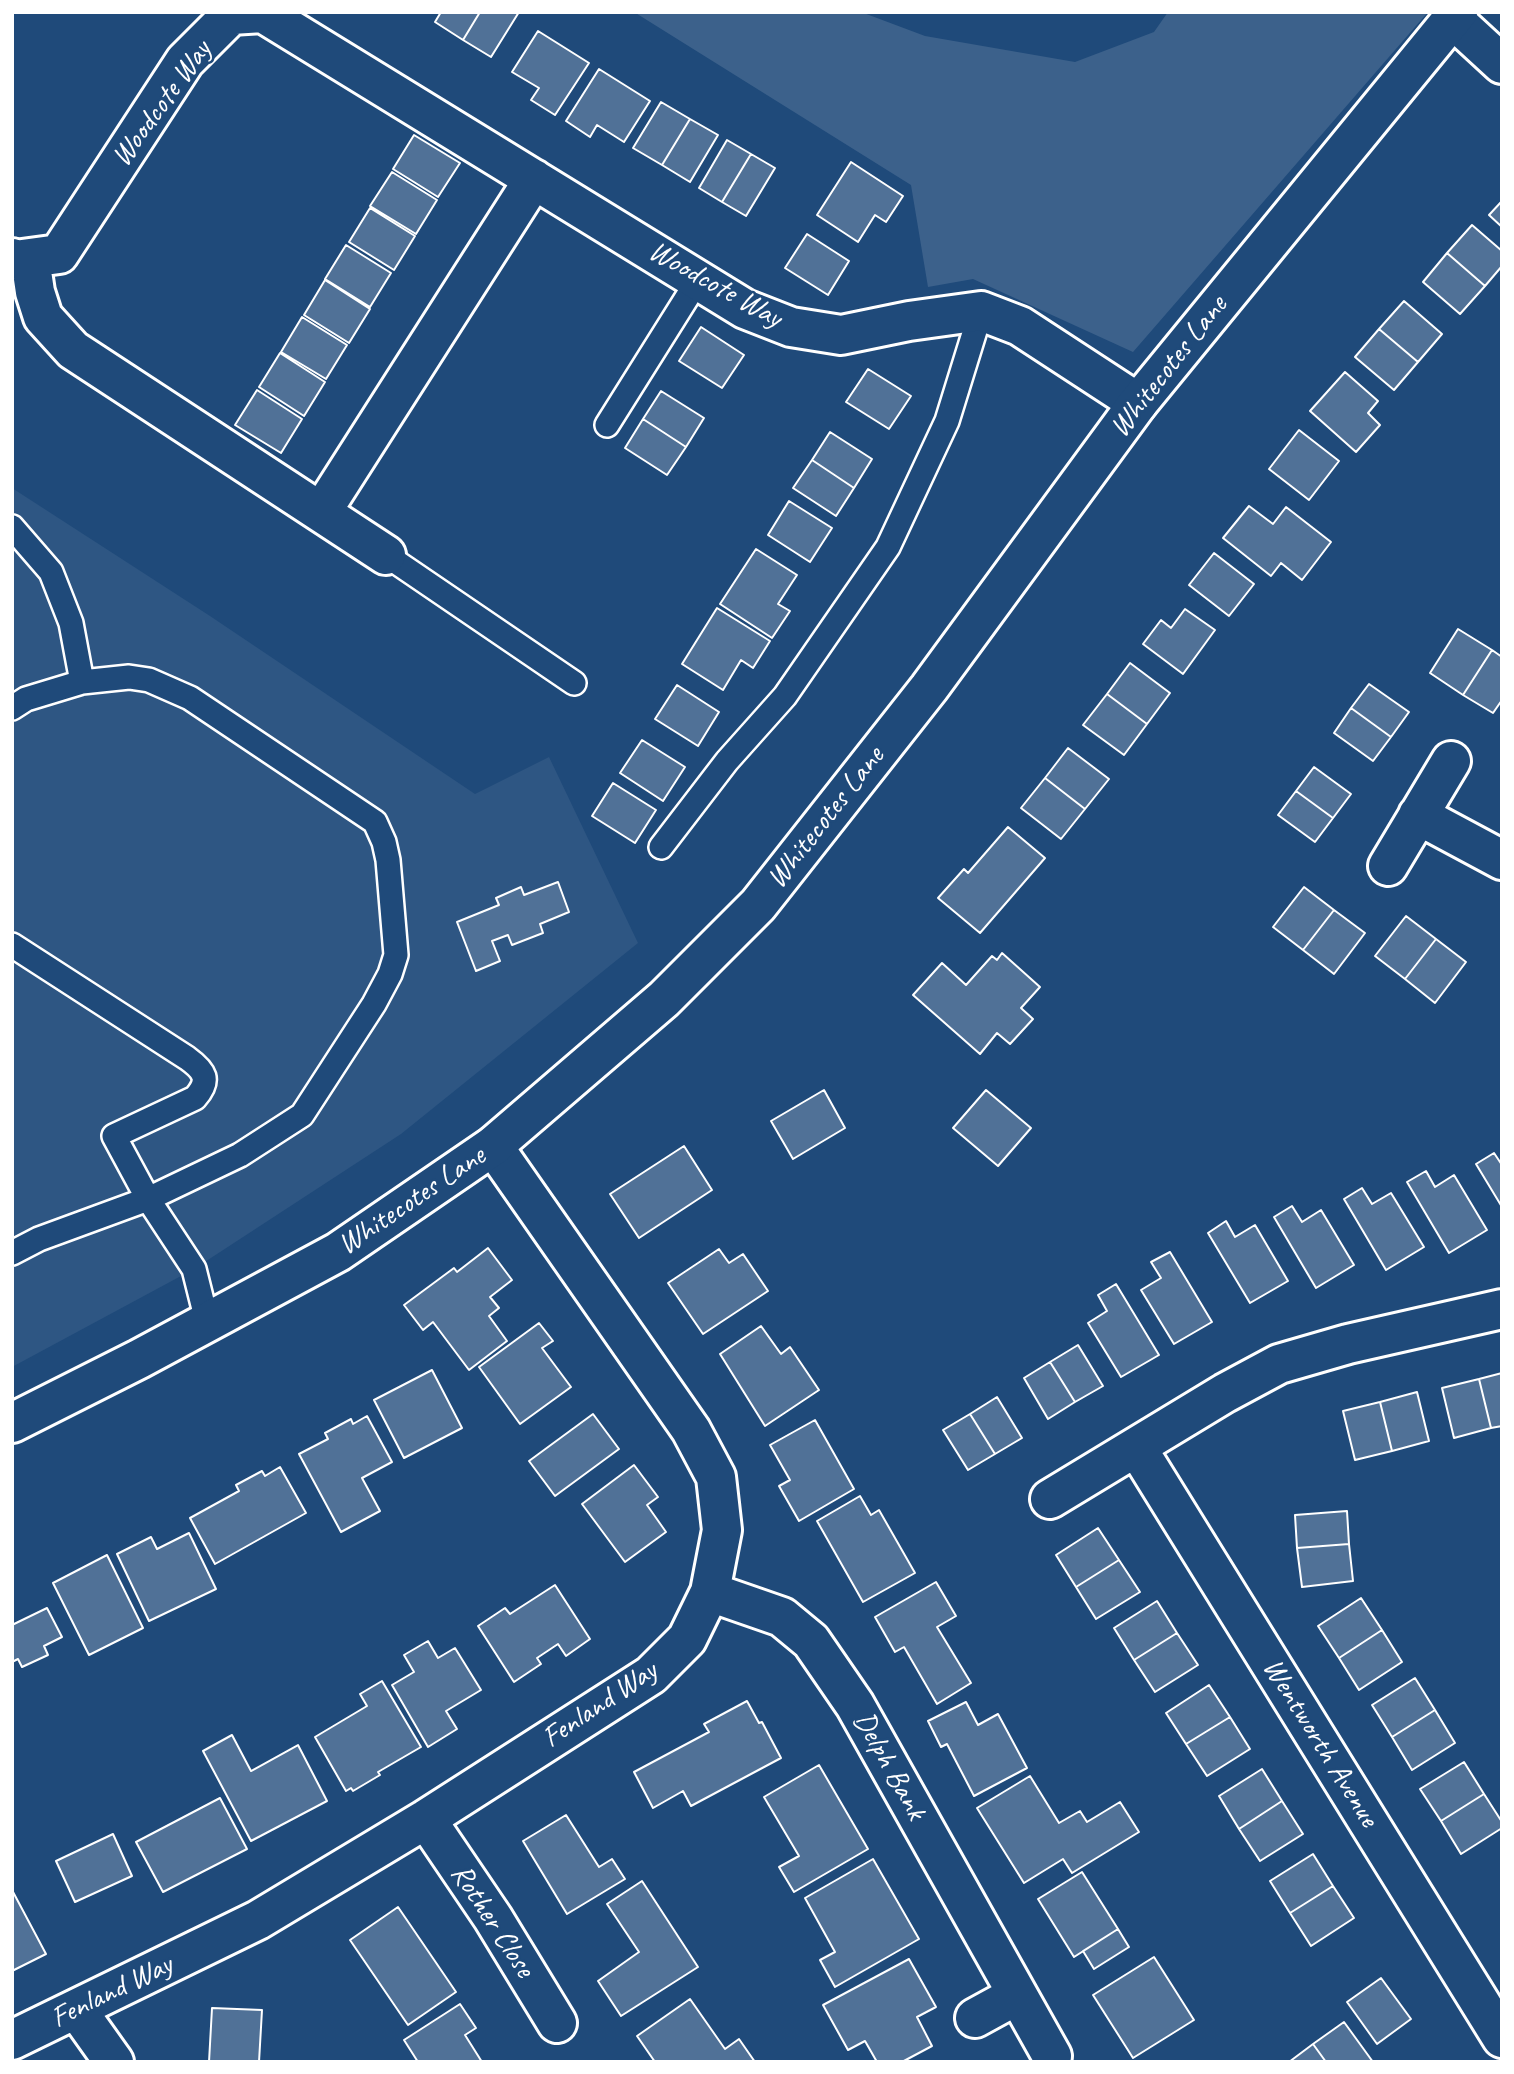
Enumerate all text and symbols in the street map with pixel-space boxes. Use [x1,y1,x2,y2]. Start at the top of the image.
street label: Woodcote Way [104,34,220,174]
street label: Woodcote Way [642,234,788,336]
street label: Whitecotes Lane [1103,289,1235,445]
street label: Whitecotes Lane [760,740,892,896]
street label: Whitecotes Lane [332,1139,492,1263]
street label: Wentworth Avenue [1254,1652,1386,1834]
street label: Fenland Way [536,1654,664,1756]
street label: Delph Bank [845,1706,933,1826]
street label: Rother Close [442,1858,542,1984]
street label: Fenland Way [46,1947,178,2037]

